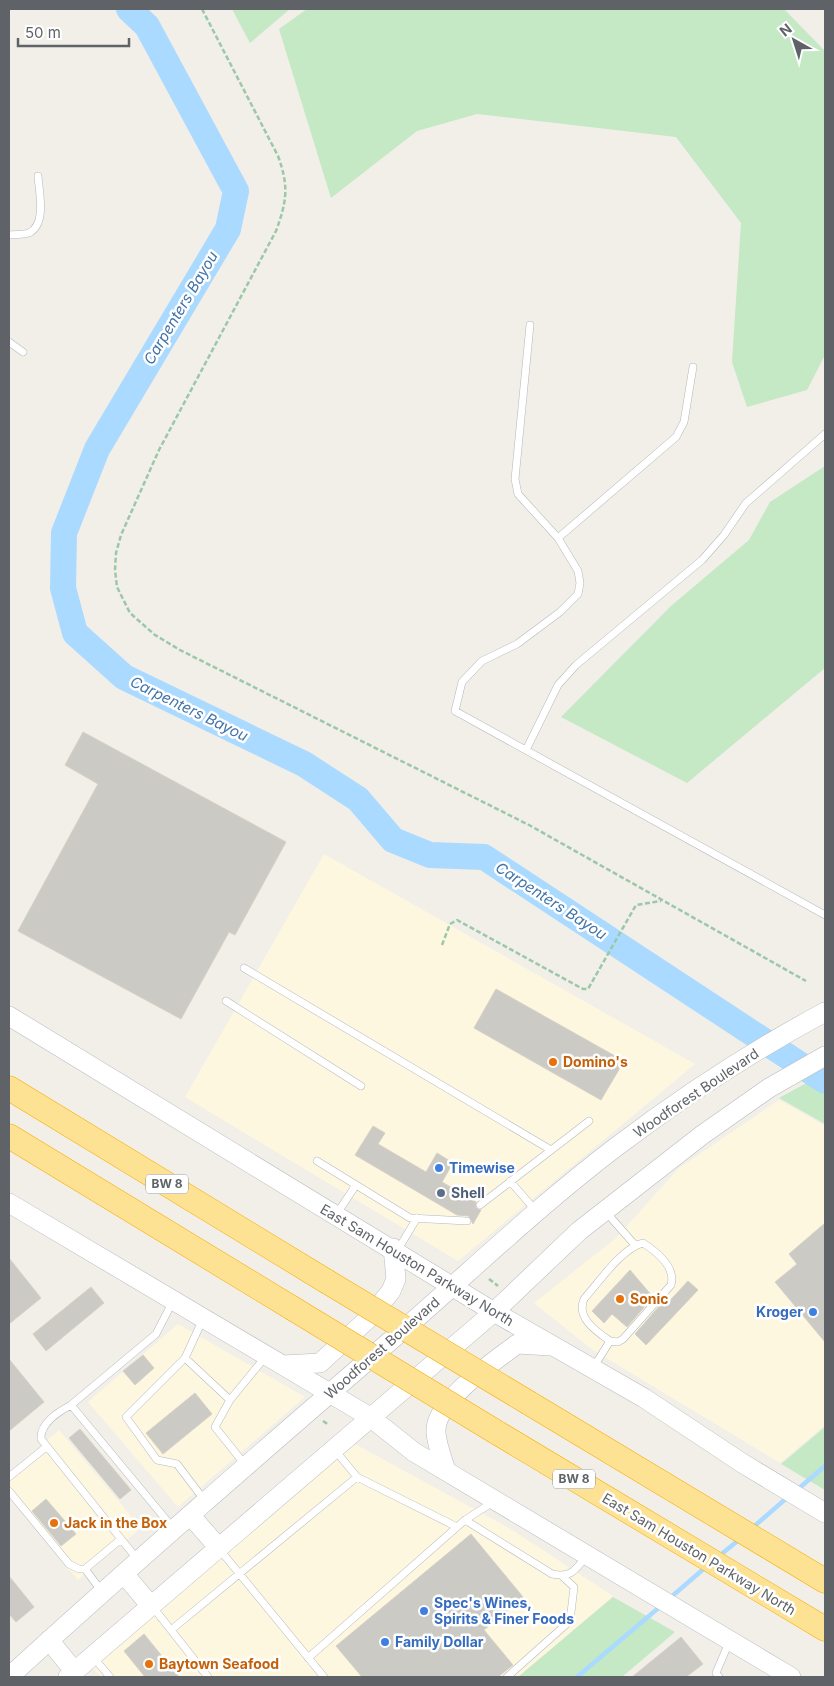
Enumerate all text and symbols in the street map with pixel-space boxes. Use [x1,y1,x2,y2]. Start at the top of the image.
scale bar [18,15,129,47]
north arrow [769,15,819,65]
text: N [776,20,795,39]
text: 50 m [25,23,61,42]
water label: Carpenters Bayou [139,248,222,368]
water label: Carpenters Bayou [127,672,251,745]
water label: Carpenters Bayou [492,858,611,944]
street label: Woodforest Boulevard [630,1044,761,1141]
place label: Domino's [563,1053,628,1070]
marker: Domino's [547,1056,559,1068]
place label: Timewise [449,1159,515,1176]
marker: Timewise [433,1162,445,1174]
road number: BW 8 [146,1174,188,1194]
place label: Shell [451,1184,485,1201]
marker: Shell [435,1187,447,1199]
street label: East Sam Houston Parkway North [317,1200,517,1329]
place label: Sonic [630,1290,669,1307]
street label: Woodforest Boulevard [321,1293,443,1402]
marker: Sonic [614,1293,626,1305]
place label: Kroger [756,1303,803,1320]
marker: Kroger [807,1306,819,1318]
road number: BW 8 [553,1470,595,1488]
street label: East Sam Houston Parkway North [599,1489,799,1618]
place label: Jack in the Box [64,1514,167,1531]
marker: Jack in the Box [48,1517,60,1529]
place label: Spec's Wines, Spirits & Finer Foods [434,1594,574,1627]
marker: Spec's Wines, Spirits & Finer Foods [418,1605,430,1617]
place label: Family Dollar [395,1633,484,1650]
marker: Family Dollar [379,1636,391,1648]
place label: Baytown Seafood [159,1655,279,1672]
marker: Baytown Seafood [143,1658,155,1670]

